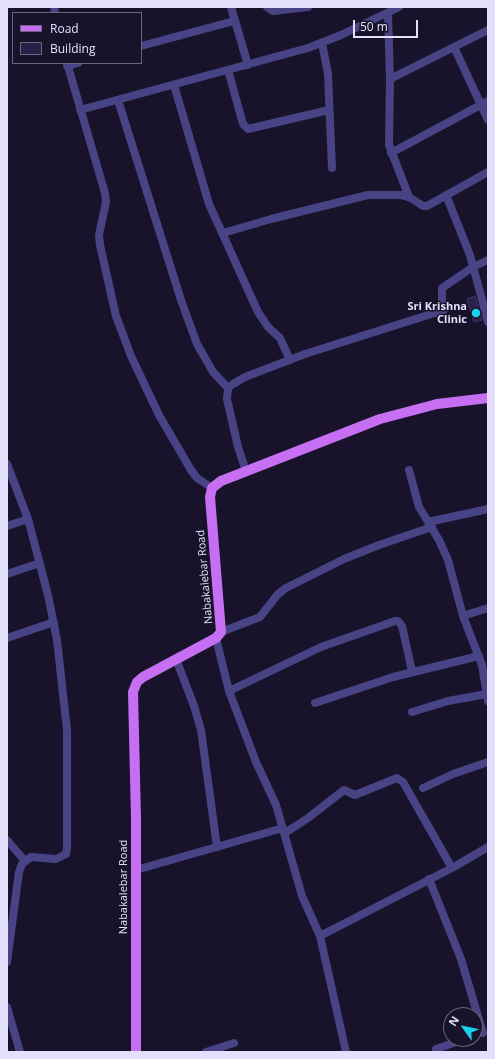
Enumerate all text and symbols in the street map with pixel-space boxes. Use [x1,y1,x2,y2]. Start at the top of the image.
legend [12,12,142,64]
scale bar [355,12,420,38]
text: 50 m [360,18,388,35]
text: Road [50,20,79,37]
text: Building [50,40,95,57]
place label: Sri Krishna Clinic [408,300,467,326]
marker: Sri Krishna Clinic [470,307,482,319]
street label: Nabakalebar Road [194,529,216,625]
street label: Nabakalebar Road [117,840,131,934]
north arrow [443,1007,483,1047]
text: N [445,1013,462,1029]

